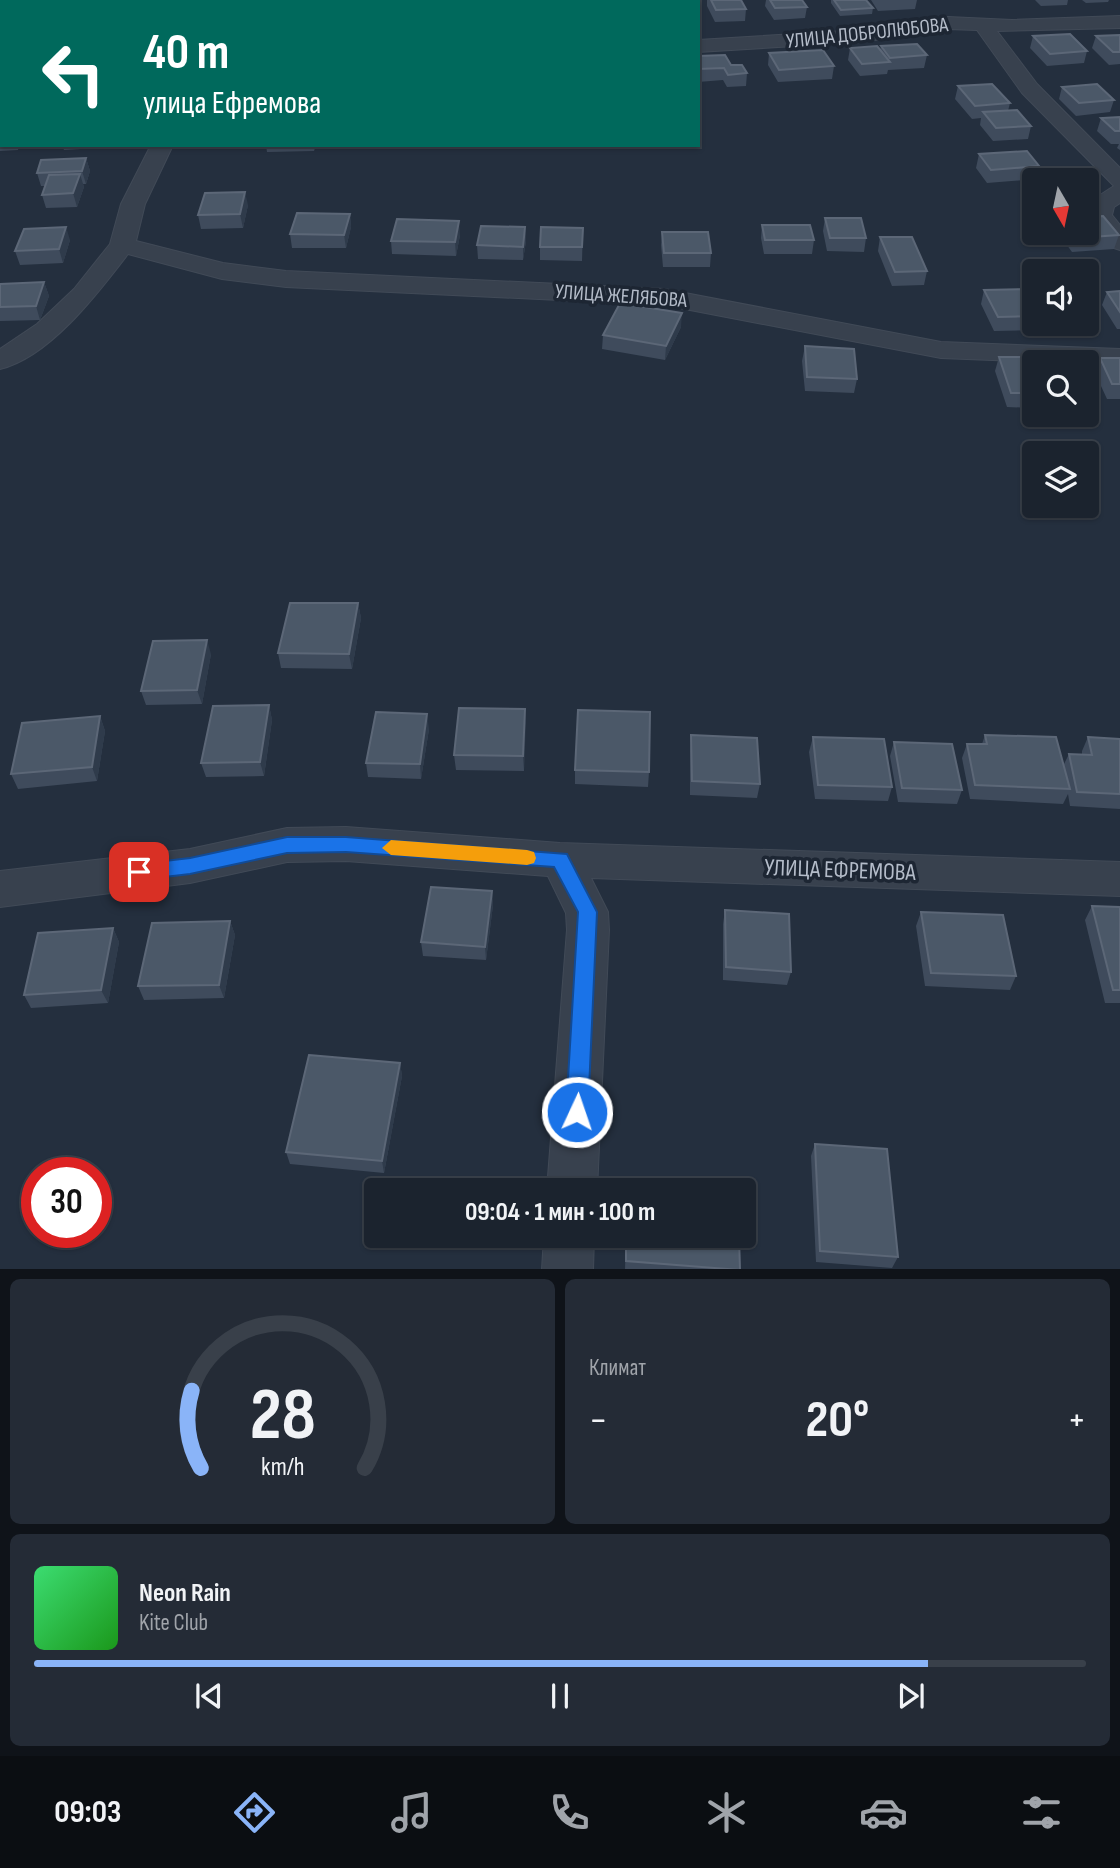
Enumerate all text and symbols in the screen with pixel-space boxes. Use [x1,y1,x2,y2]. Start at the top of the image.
street label: УЛИЦА ДОБРОЛЮБОВА [785,12,950,54]
text: 40 m [143,24,229,83]
icon: left [28,28,119,119]
text: улица Ефремова [143,84,321,123]
north arrow [1022,168,1099,245]
map controls [1022,168,1099,518]
button: sound [1022,259,1099,336]
street label: УЛИЦА ЖЕЛЯБОВА [554,279,689,313]
button: search [1022,350,1099,427]
button: layers [1022,441,1099,518]
pin [109,842,169,902]
icon: arrive [120,853,158,891]
street label: УЛИЦА ЕФРЕМОВА [764,853,917,887]
position arrow [540,1075,614,1149]
speed limit sign: 30 [21,1157,112,1248]
text: 09:04 · 1 мин · 100 m [465,1197,655,1228]
text: Климат [589,1354,646,1382]
text: 28 [249,1372,316,1460]
text: 20° [806,1389,869,1452]
text: − [589,1398,608,1443]
text: + [1067,1398,1086,1443]
text: km/h [261,1451,304,1482]
text: Neon Rain [139,1578,231,1609]
text: Kite Club [139,1609,208,1637]
icon: previous [190,1677,228,1715]
icon: pause [541,1677,579,1715]
icon: next [892,1677,930,1715]
icon: directions [230,1788,279,1837]
icon: music [387,1788,436,1837]
icon: phone [545,1788,594,1837]
icon: climate [702,1788,751,1837]
icon: car [859,1788,908,1837]
icon: filters [1017,1788,1066,1837]
text: 09:03 [54,1793,121,1832]

